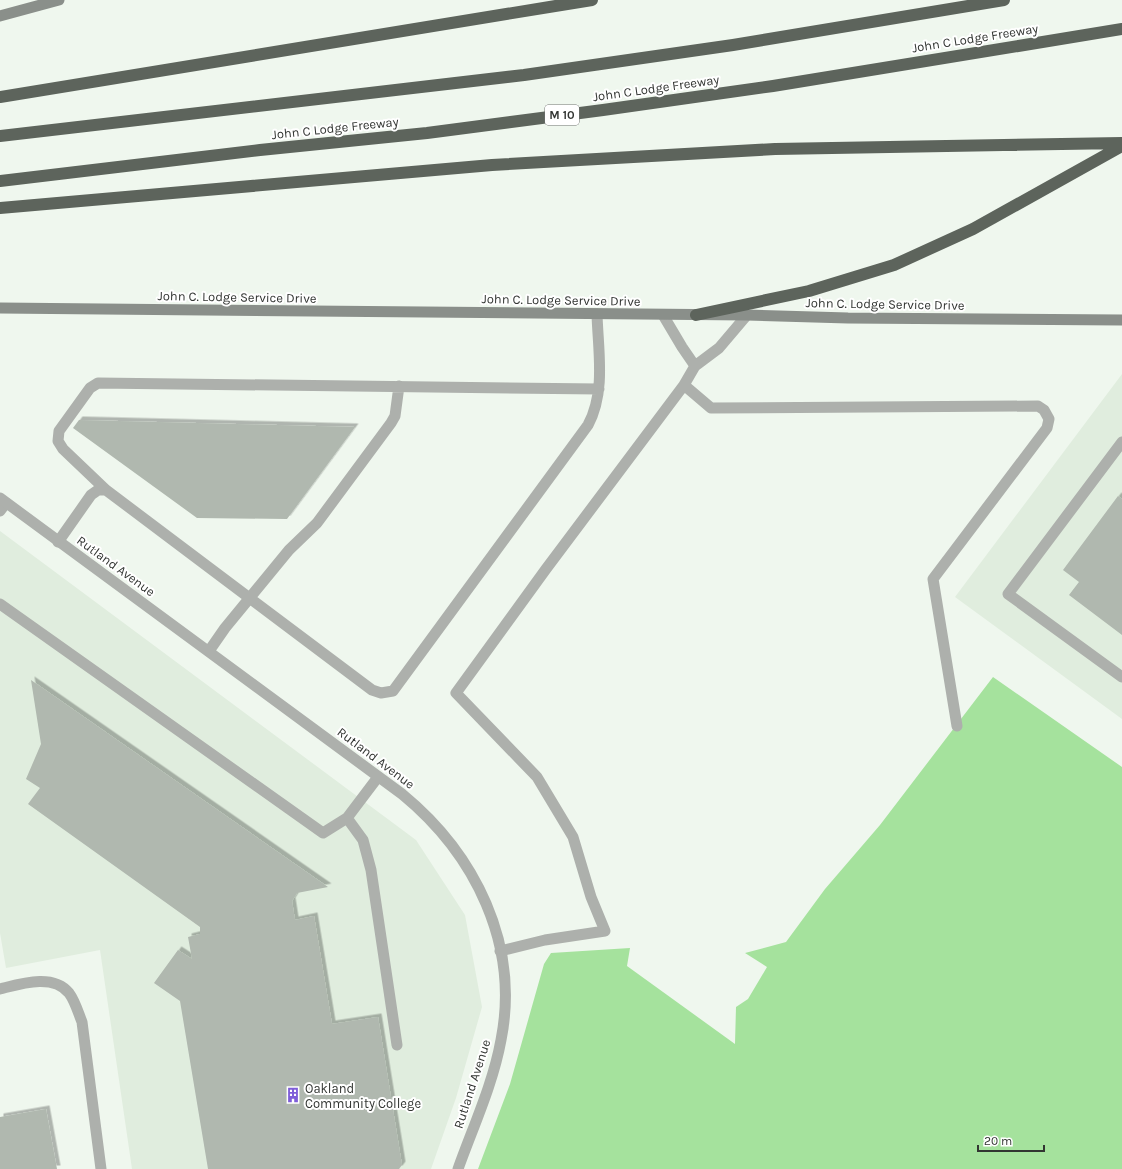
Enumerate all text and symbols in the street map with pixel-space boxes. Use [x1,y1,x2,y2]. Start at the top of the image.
street label: John C Lodge Freeway [911,21,1039,55]
street label: John C Lodge Freeway [592,72,720,104]
road number: M 10 [545,105,579,125]
street label: John C Lodge Freeway [271,114,399,142]
street label: John C. Lodge Service Drive [157,288,317,306]
street label: John C. Lodge Service Drive [481,291,641,309]
street label: John C. Lodge Service Drive [805,295,965,313]
street label: Rutland Avenue [74,533,158,600]
street label: Rutland Avenue [334,724,418,792]
street label: Rutland Avenue [451,1037,494,1131]
place label: Oakland Community College [305,1081,421,1111]
building icon: Oakland Community College [284,1086,302,1104]
scale bar [978,1127,1044,1153]
text: 20 m [984,1134,1012,1148]

